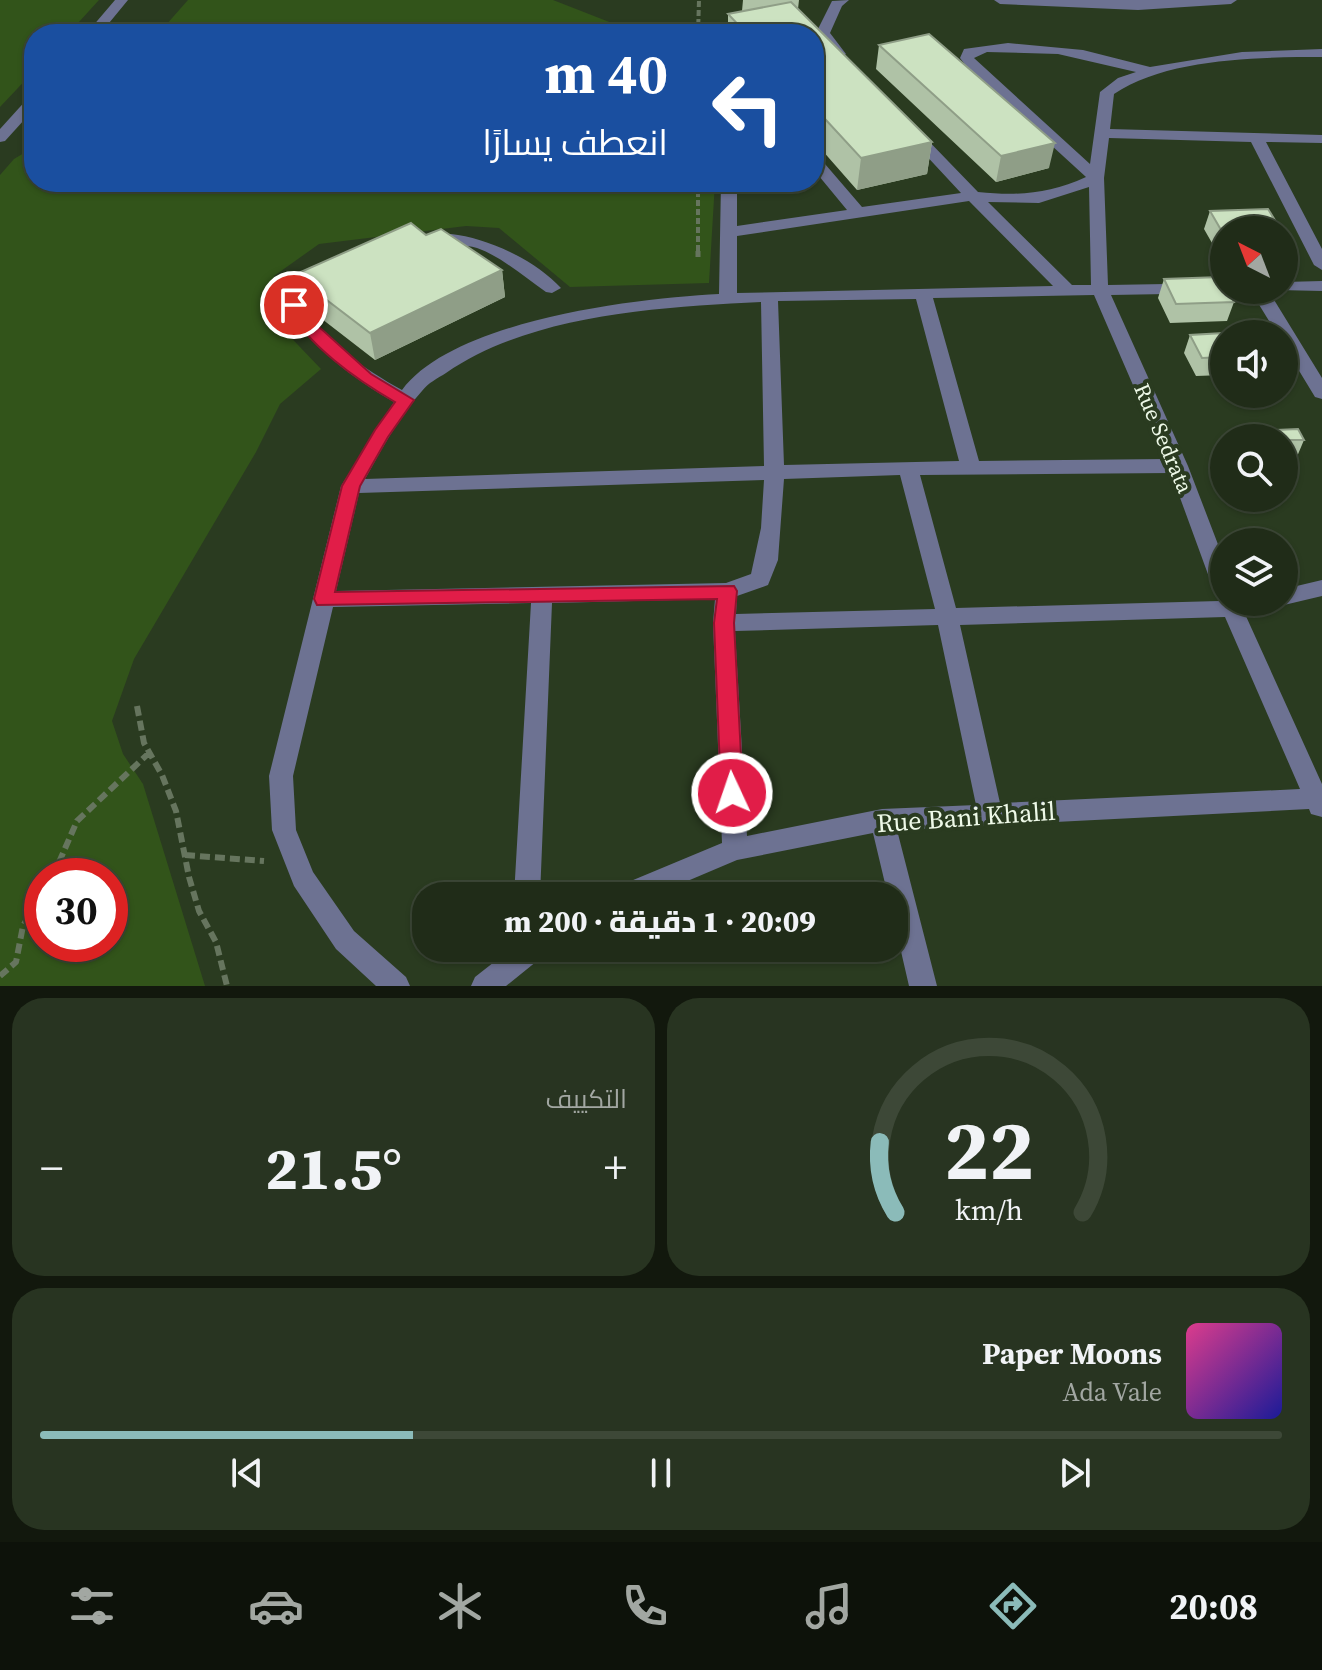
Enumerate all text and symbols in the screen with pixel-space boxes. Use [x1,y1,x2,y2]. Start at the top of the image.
text: 40 m [545,35,668,112]
icon: left [696,56,800,160]
text: انعطف يسارًا [482,118,668,167]
north arrow [1210,216,1298,304]
map controls [1210,216,1298,616]
pin [260,271,328,339]
icon: arrive [272,283,316,327]
button: sound [1210,320,1298,408]
street label: Rue Sedrata [1127,378,1201,498]
button: search [1210,424,1298,512]
button: layers [1210,528,1298,616]
position arrow [690,751,774,835]
street label: Rue Bani Khalil [875,793,1057,841]
speed limit sign: 30 [24,858,128,962]
text: 20:09 · 1 دقيقة · 200 m [504,901,816,942]
text: التكييف [545,1081,627,1117]
text: 22 [943,1093,1034,1207]
text: 21.5° [265,1127,402,1209]
text: − [40,1137,63,1198]
text: + [604,1137,627,1198]
text: km/h [954,1190,1023,1230]
text: Paper Moons [982,1333,1162,1374]
text: Ada Vale [1063,1374,1162,1410]
icon: previous [225,1451,269,1495]
icon: pause [639,1451,683,1495]
icon: next [1053,1451,1097,1495]
icon: filters [64,1578,120,1634]
icon: car [248,1578,304,1634]
icon: climate [432,1578,488,1634]
icon: phone [617,1578,673,1634]
icon: music [801,1578,857,1634]
icon: directions [985,1578,1041,1634]
text: 20:08 [1169,1582,1258,1631]

